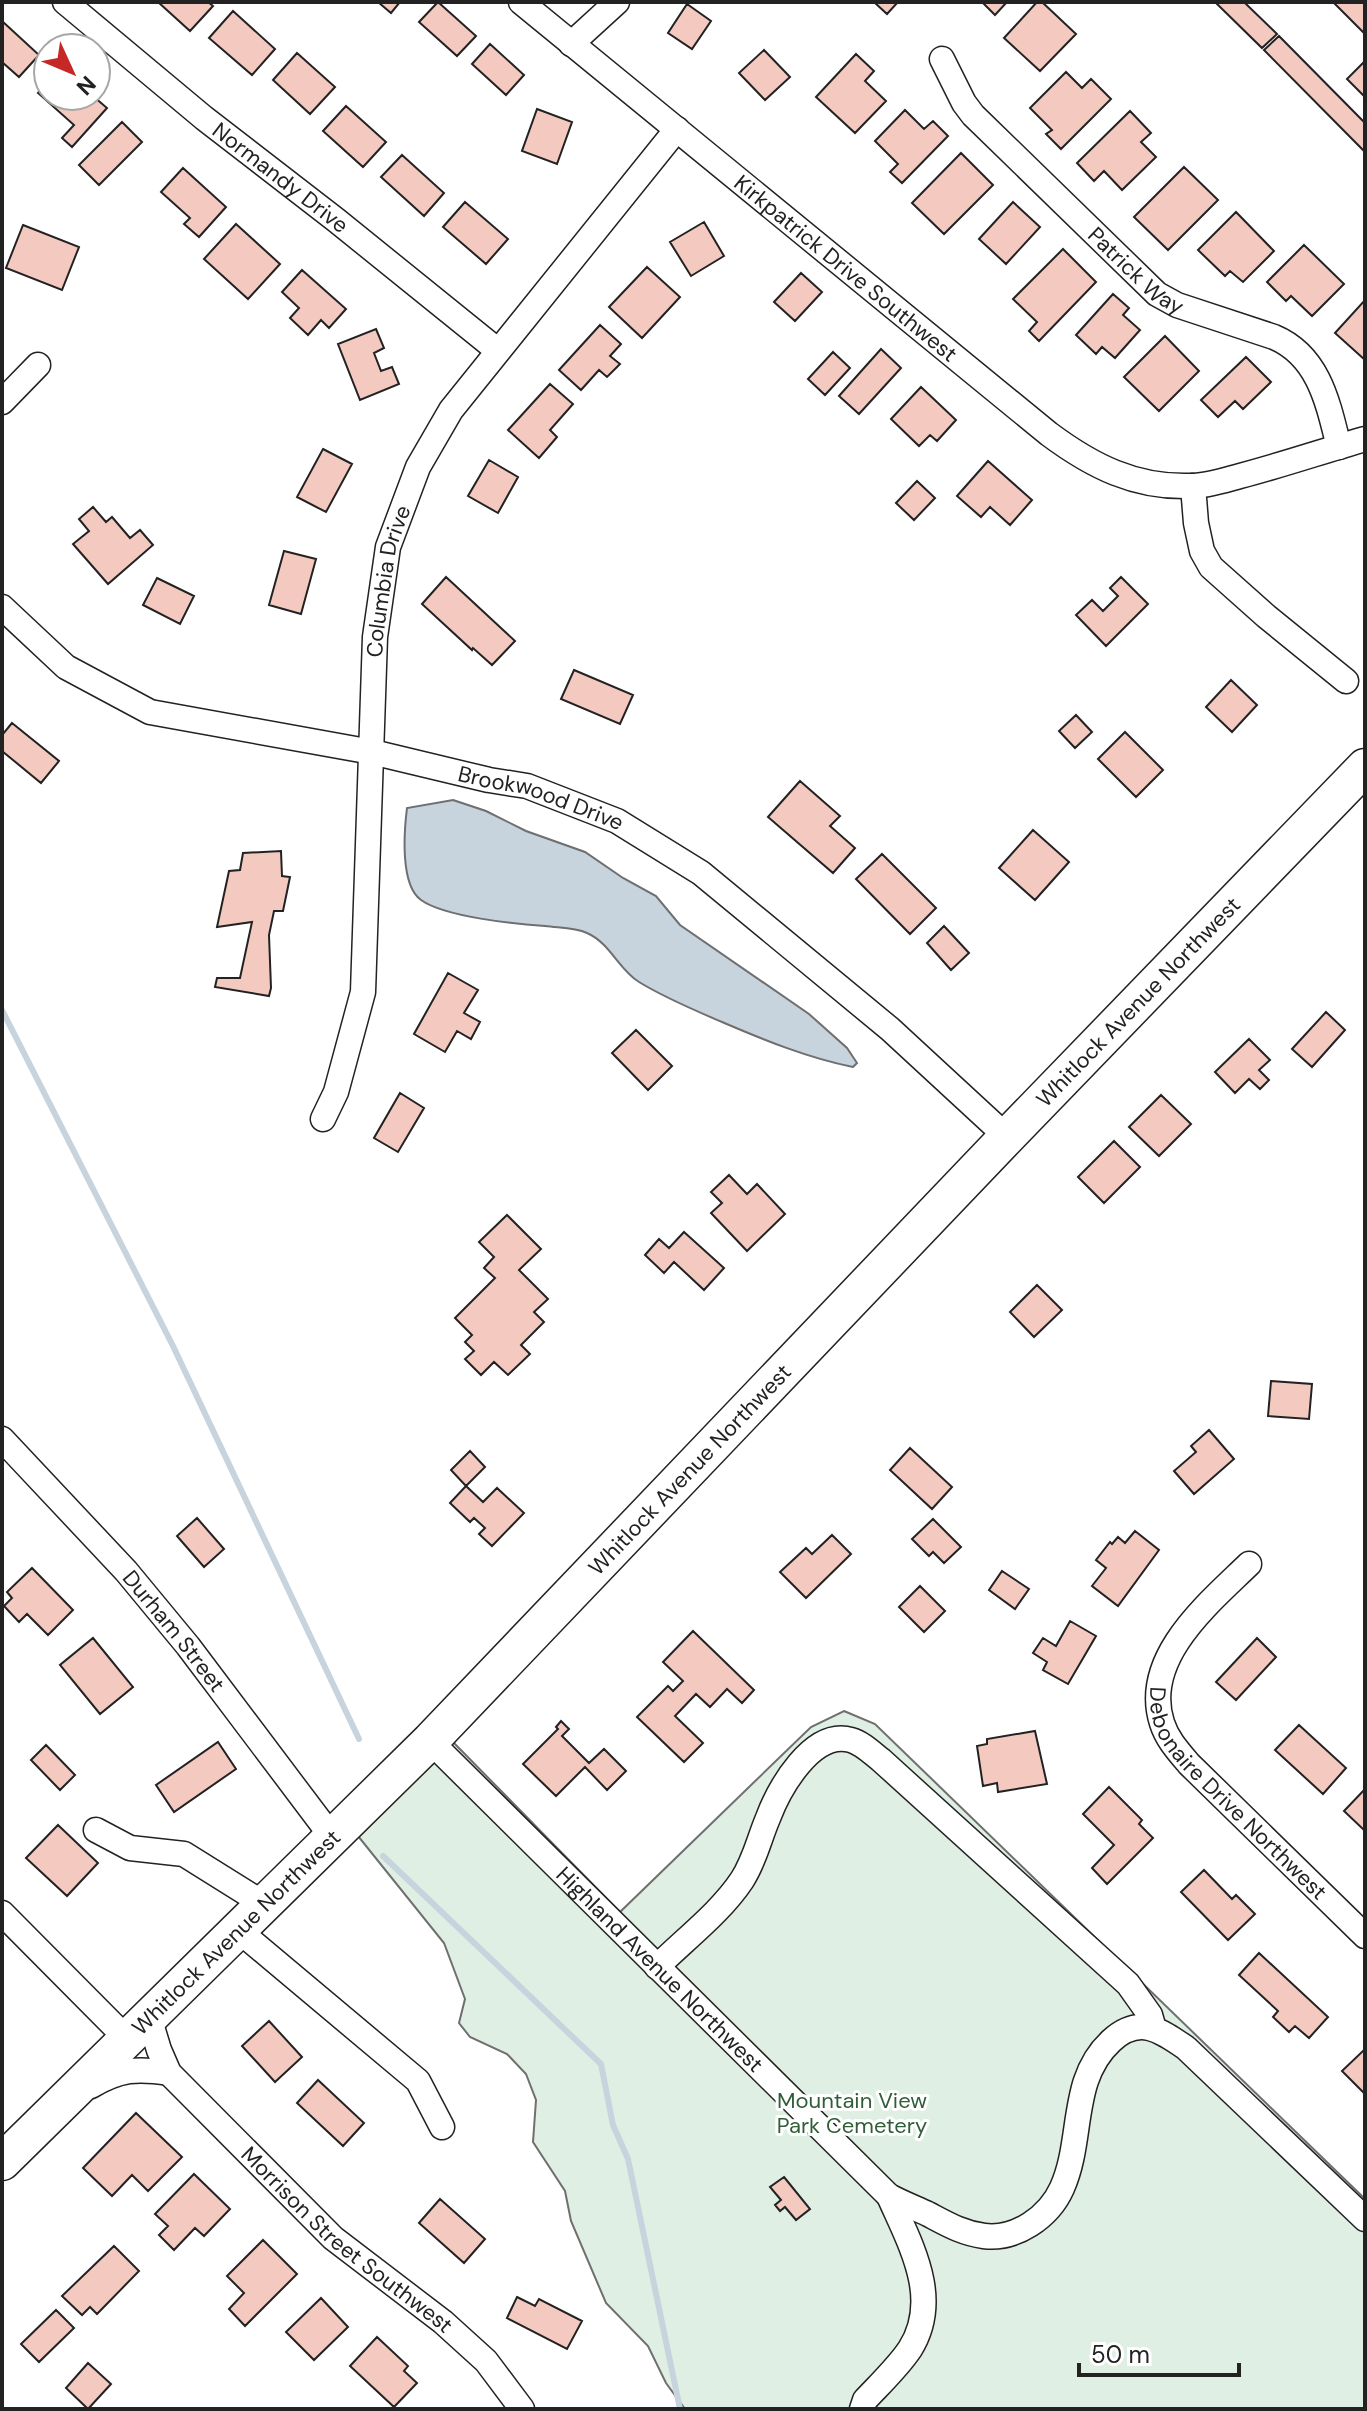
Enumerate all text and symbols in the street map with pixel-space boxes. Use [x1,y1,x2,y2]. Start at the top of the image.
north arrow [32,32,112,112]
text: N [70,70,102,101]
street label: Normandy Drive [206,116,354,239]
street label: Kirkpatrick Drive Southwest [728,168,963,368]
street label: Patrick Way [1082,221,1189,321]
street label: Columbia Drive [360,501,417,658]
street label: Brookwood Drive [455,759,630,837]
street label: Whitlock Avenue Northwest [1030,891,1247,1113]
street label: Whitlock Avenue Northwest [582,1358,798,1582]
street label: Durham Street [116,1564,232,1698]
street label: Debonaire Drive Northwest [1143,1686,1333,1906]
street label: Whitlock Avenue Northwest [126,1823,347,2041]
street label: Highland Avenue Northwest [550,1860,770,2079]
park label: Mountain View Park Cemetery [777,2086,927,2140]
street label: Morrison Street Southwest [235,2140,459,2339]
scale bar [1079,2327,1239,2377]
text: 50 m [1091,2339,1150,2370]

